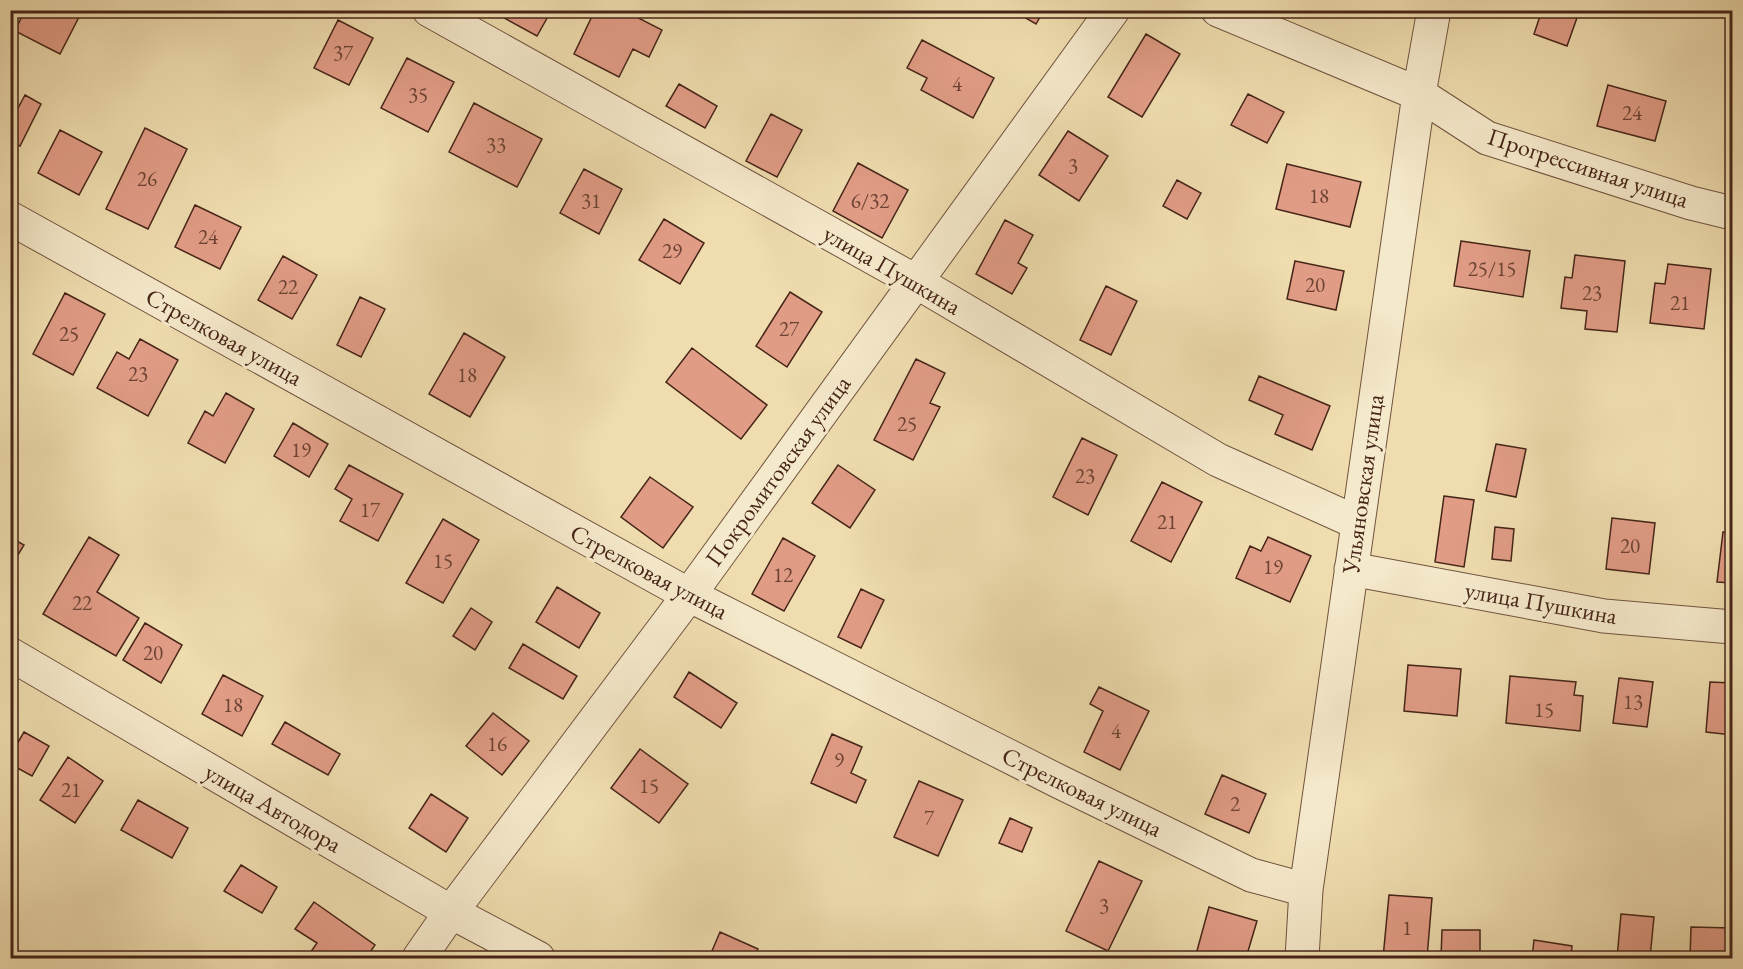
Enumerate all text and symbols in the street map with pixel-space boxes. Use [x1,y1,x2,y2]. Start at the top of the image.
house number: 37 [333,39,354,66]
house number: 4 [952,70,963,97]
house number: 35 [408,81,428,108]
house number: 24 [1622,99,1643,126]
street label: Прогрессивная улица [1484,120,1693,215]
house number: 33 [486,131,506,158]
house number: 3 [1068,152,1078,179]
house number: 26 [137,165,157,192]
house number: 18 [1309,182,1329,209]
house number: 31 [581,187,601,214]
house number: 6/32 [851,187,889,214]
street label: улица Пушкина [818,218,967,322]
house number: 24 [198,223,219,250]
house number: 29 [662,237,682,264]
house number: 25/15 [1468,255,1516,282]
house number: 20 [1305,271,1325,298]
house number: 22 [278,273,298,300]
house number: 23 [1582,279,1602,306]
street label: Стрелковая улица [140,281,308,393]
house number: 21 [1670,289,1690,316]
house number: 27 [779,315,800,342]
house number: 25 [59,320,79,347]
house number: 23 [128,360,148,387]
house number: 18 [457,361,477,388]
street label: Покромитовская улица [698,369,858,572]
street label: Ульяновская улица [1334,392,1391,577]
house number: 25 [897,410,917,437]
house number: 19 [291,436,311,463]
house number: 23 [1075,462,1095,489]
house number: 17 [360,496,381,523]
house number: 21 [1157,508,1177,535]
street label: Стрелковая улица [565,517,734,626]
house number: 20 [1620,532,1640,559]
house number: 15 [433,547,453,574]
house number: 19 [1263,553,1283,580]
house number: 12 [773,561,793,588]
street label: улица Пушкина [1463,574,1620,631]
house number: 22 [72,589,92,616]
house number: 20 [143,639,163,666]
house number: 13 [1623,688,1643,715]
house number: 18 [223,691,243,718]
house number: 15 [1534,696,1554,723]
house number: 4 [1111,717,1122,744]
house number: 16 [487,730,507,757]
street label: Стрелковая улица [997,739,1168,844]
house number: 9 [834,746,844,773]
street label: улица Автодора [199,756,348,859]
house number: 15 [639,772,659,799]
house number: 21 [61,776,81,803]
house number: 2 [1230,790,1240,817]
house number: 7 [924,804,935,831]
house number: 3 [1099,892,1109,919]
house number: 1 [1402,914,1412,941]

